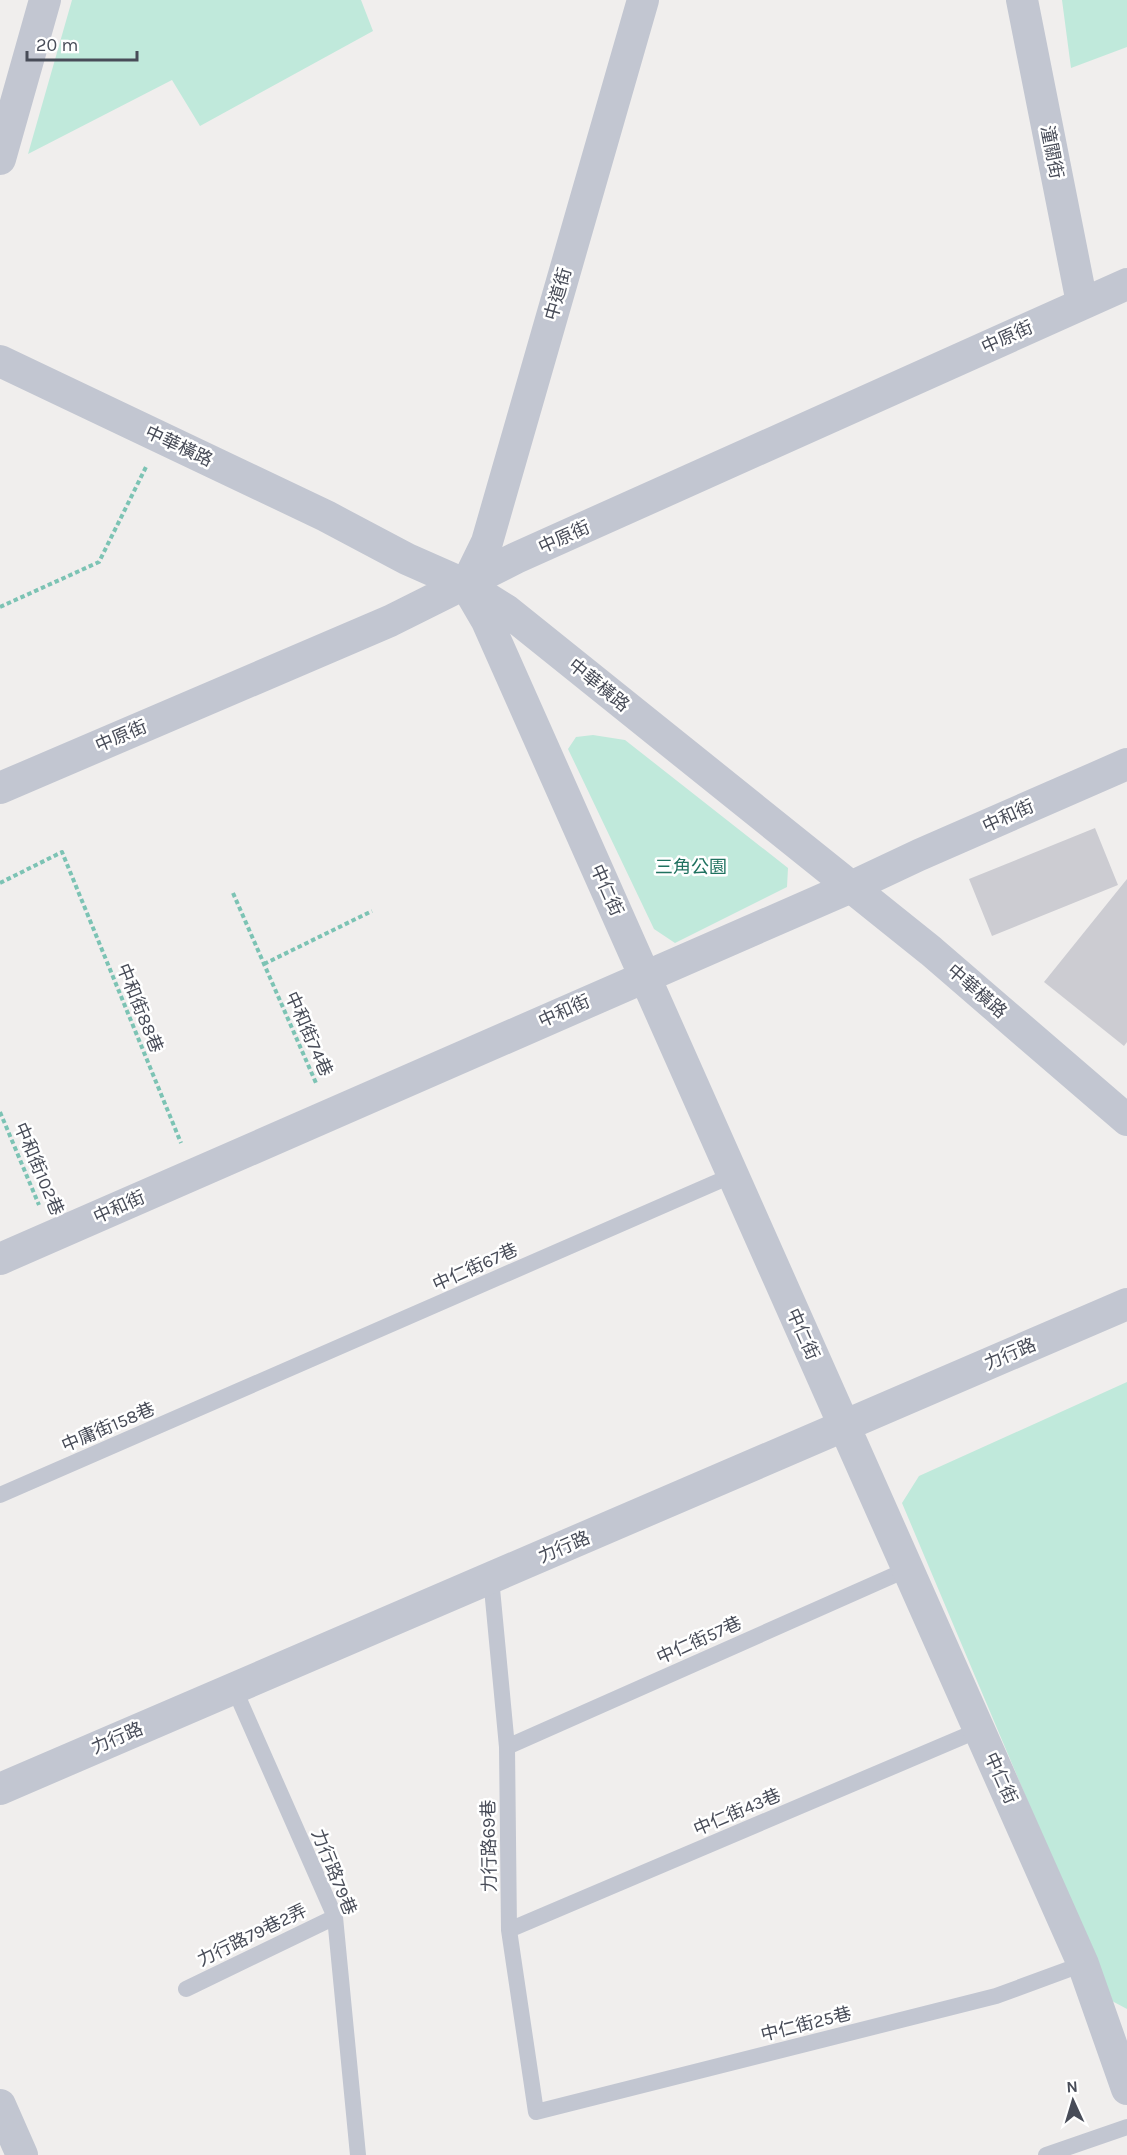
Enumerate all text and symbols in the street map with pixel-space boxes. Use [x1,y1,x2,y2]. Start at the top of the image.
scale bar [27,24,136,62]
text: 20 m [36,34,78,56]
street label: 潼關街 [1036,123,1068,181]
street label: 中道街 [540,265,576,323]
street label: 中原街 [978,316,1036,358]
street label: 中華橫路 [142,421,216,471]
street label: 中原街 [535,516,593,558]
street label: 中華橫路 [564,654,634,716]
street label: 中原街 [92,715,150,757]
street label: 中和街 [979,795,1037,837]
park label: 三角公園 [655,856,727,878]
street label: 中仁街 [586,861,628,919]
street label: 中華橫路 [943,959,1011,1023]
street label: 中和街88巷 [112,960,168,1056]
street label: 中和街74巷 [281,988,337,1080]
street label: 中和街 [535,990,593,1032]
street label: 中和街102巷 [10,1119,68,1219]
street label: 中和街 [90,1186,148,1228]
street label: 中仁街67巷 [429,1238,521,1296]
street label: 中仁街 [782,1305,824,1363]
street label: 力行路 [981,1333,1039,1375]
street label: 中庸街158巷 [58,1397,158,1457]
street label: 力行路 [535,1526,593,1568]
street label: 中仁街57巷 [653,1612,745,1668]
street label: 力行路 [88,1717,146,1759]
street label: 中仁街 [980,1749,1022,1807]
street label: 中仁街43巷 [690,1784,784,1840]
street label: 力行路69巷 [477,1799,501,1893]
street label: 力行路79巷 [307,1826,361,1918]
street label: 力行路79巷2弄 [194,1899,310,1971]
street label: 中仁街25巷 [758,2002,854,2046]
north arrow [1043,2071,1103,2131]
text: N [1066,2077,1078,2096]

